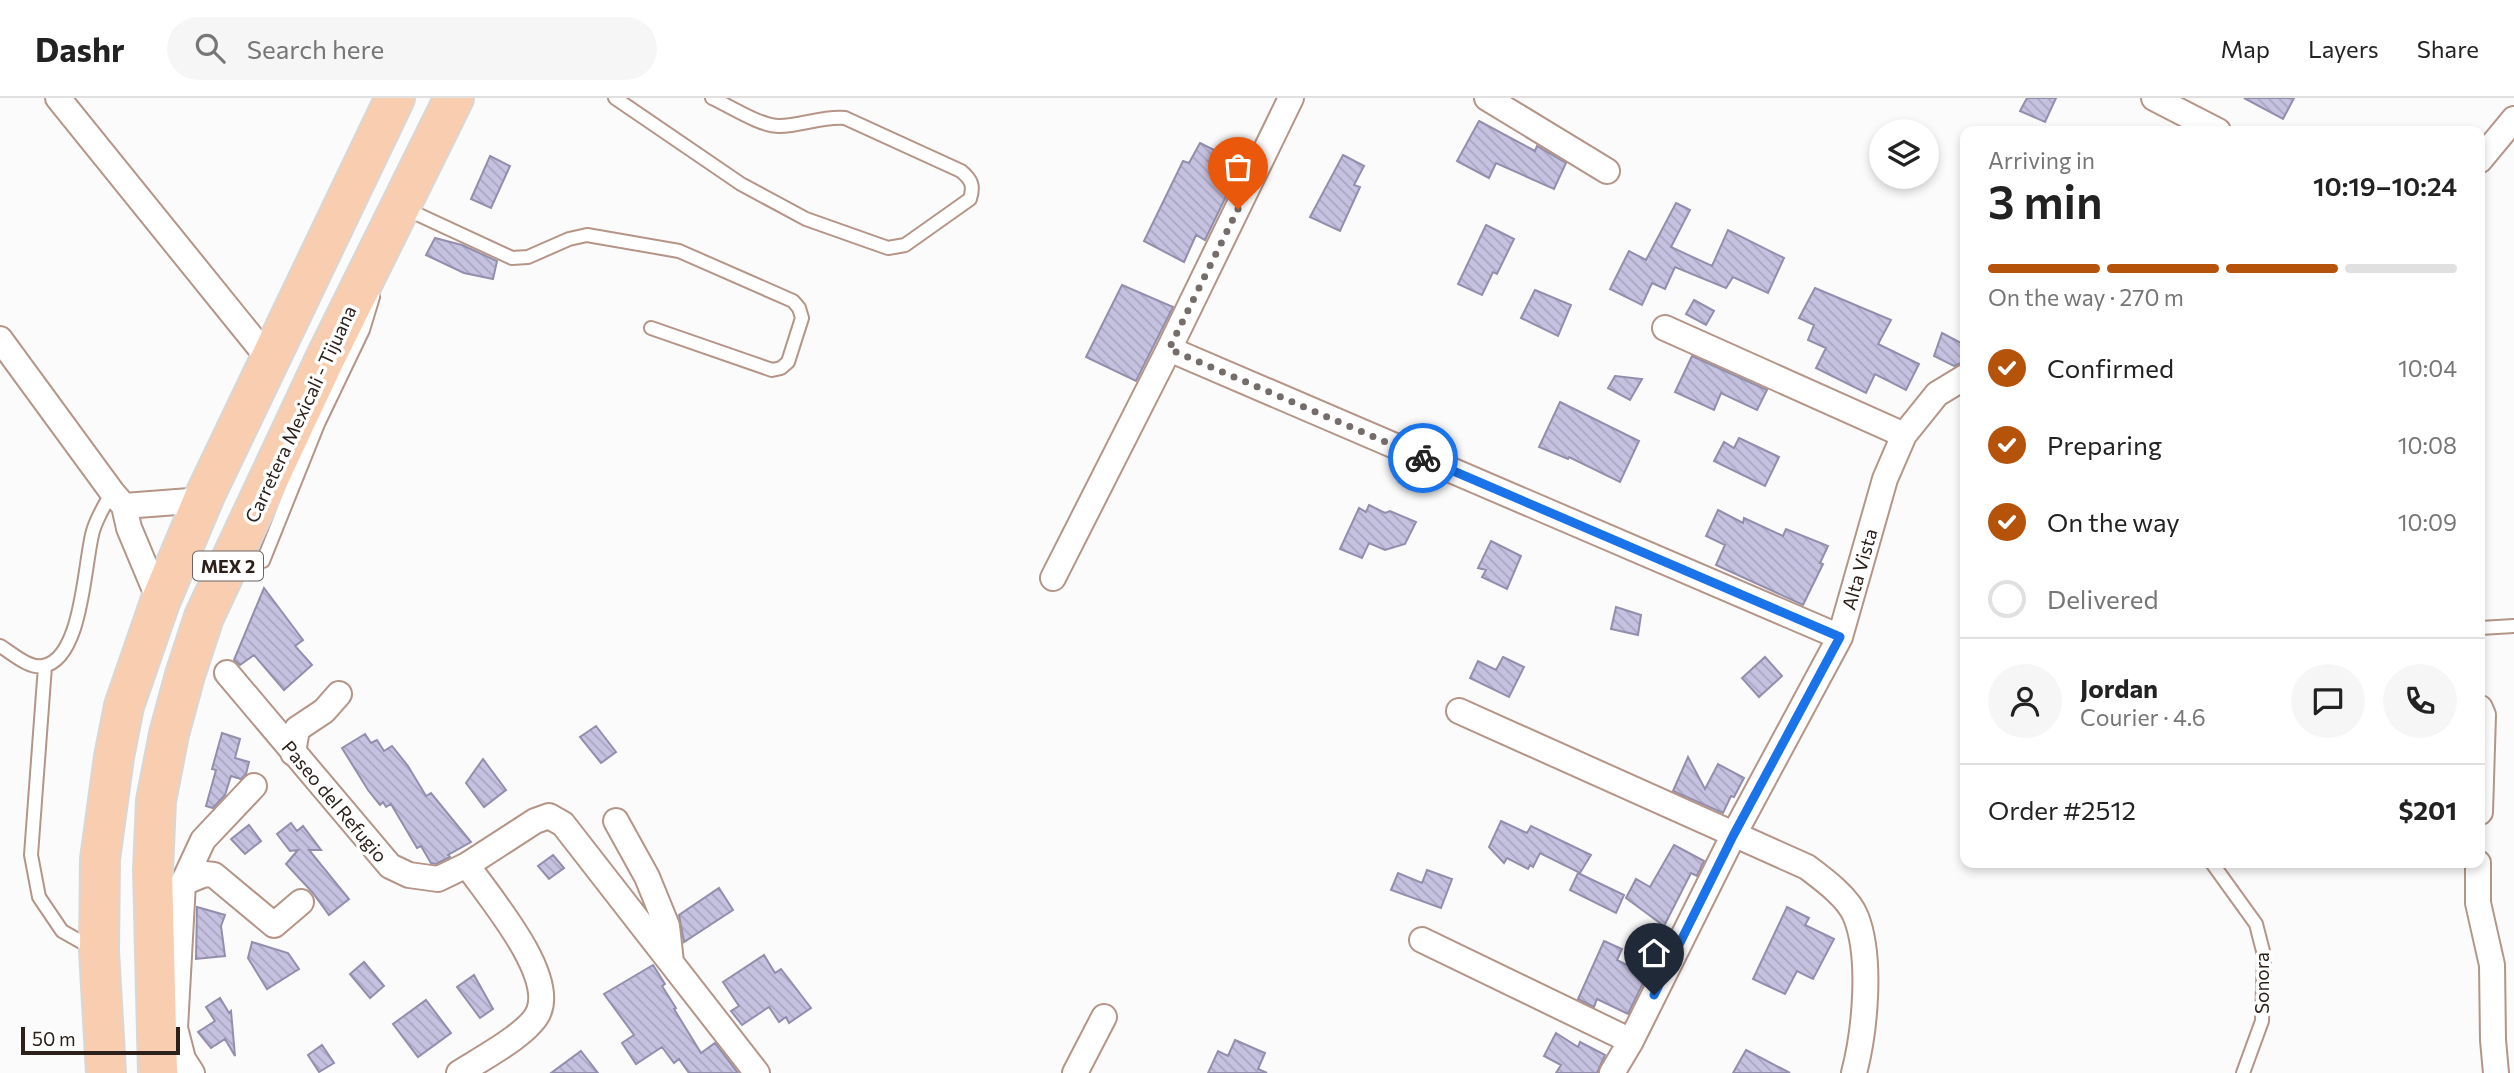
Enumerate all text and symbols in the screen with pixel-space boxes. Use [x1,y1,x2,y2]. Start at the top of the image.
search box [167,17,657,80]
text: Dashr [35,28,125,69]
icon: search [191,29,229,67]
text: Search here [247,33,384,64]
text: Map [2221,34,2270,63]
text: Layers [2308,34,2379,63]
text: Share [2417,34,2479,63]
map controls [1869,119,1939,189]
button: layers [1869,119,1939,189]
pin [1208,137,1268,209]
text: Arriving in [1988,146,2095,174]
icon: bag [1219,148,1257,186]
text: 10:19–10:24 [2313,170,2457,201]
text: 3 min [1988,172,2103,228]
text: On the way · 270 m [1988,283,2184,311]
street label: Carretera Mexicali - Tijuana [239,302,361,526]
icon: check [1988,349,2026,387]
text: Confirmed [2047,352,2174,383]
text: 10:04 [2398,354,2457,382]
courier [1388,423,1458,493]
icon: check [1988,426,2026,464]
text: Preparing [2047,429,2162,460]
text: 10:08 [2398,431,2457,459]
icon: bike [1404,439,1442,477]
icon: check [1988,503,2026,541]
text: On the way [2047,506,2180,537]
text: 10:09 [2398,508,2457,536]
street label: Alta Vista [1836,526,1882,612]
road number: MEX 2 [193,552,263,580]
text: Delivered [2047,583,2158,614]
button: person [1988,664,2062,738]
button: chat [2291,664,2365,738]
button: phone [2383,664,2457,738]
text: Jordan [2080,672,2158,703]
text: Courier · 4.6 [2080,703,2206,731]
street label: Paseo del Refugio [277,736,393,866]
text: Order #2512 [1988,794,2136,825]
text: $201 [2398,794,2457,825]
pin [1624,923,1684,995]
icon: home [1635,934,1673,972]
street label: Sonora [2250,952,2273,1014]
scale bar [21,1024,180,1056]
text: 50 m [32,1027,76,1050]

